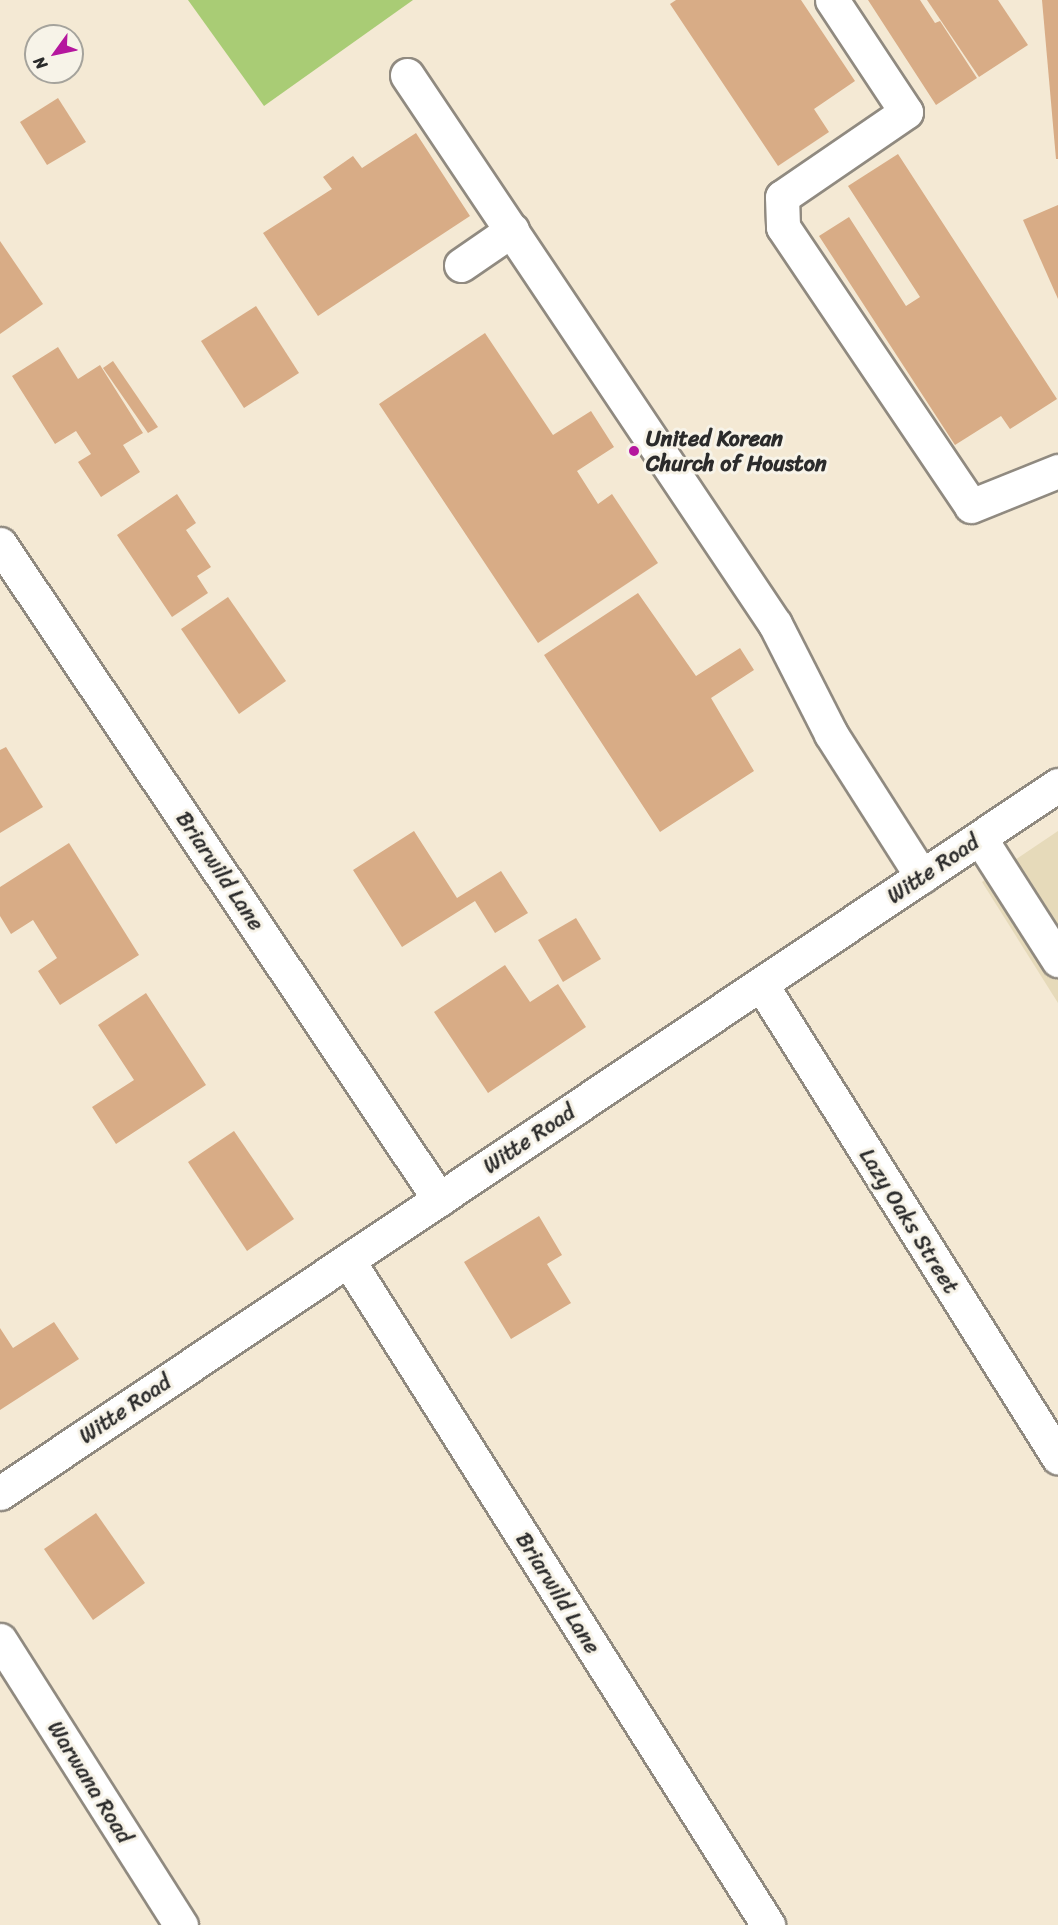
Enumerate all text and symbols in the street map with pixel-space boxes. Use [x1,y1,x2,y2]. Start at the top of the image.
north arrow [24,24,84,84]
text: N [25,50,55,76]
place label: United Korean Church of Houston [646,425,828,476]
marker: United Korean Church of Houston [627,444,641,458]
street label: Briarwild Lane [170,806,270,936]
street label: Witte Road [882,829,984,909]
street label: Witte Road [478,1099,580,1179]
street label: Lazy Oaks Street [854,1144,964,1298]
street label: Witte Road [74,1369,176,1449]
street label: Briarwild Lane [510,1527,606,1659]
street label: Warwana Road [42,1716,138,1848]

